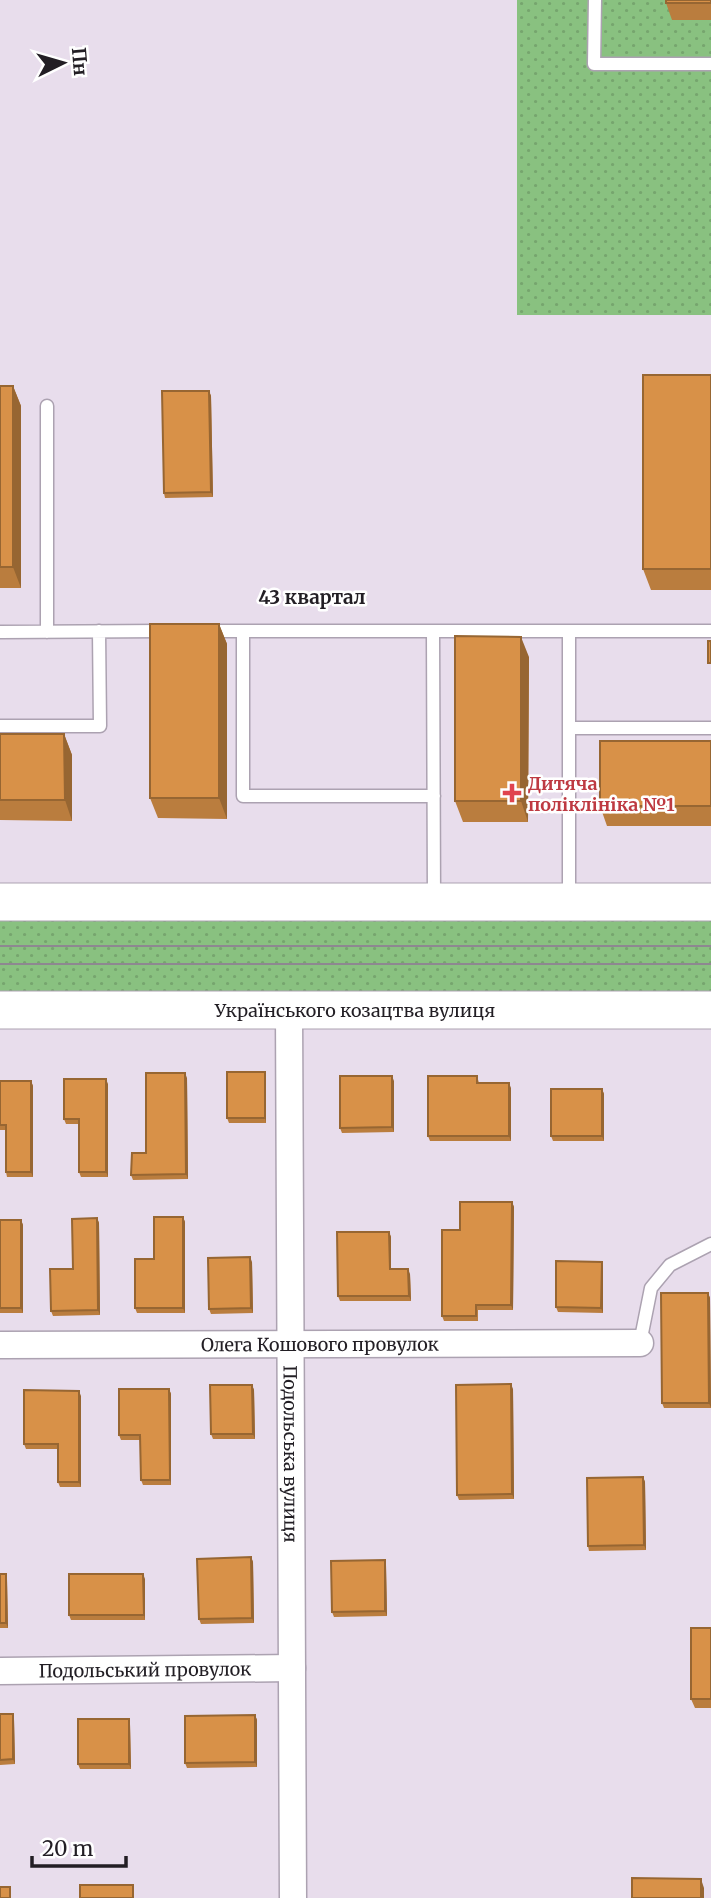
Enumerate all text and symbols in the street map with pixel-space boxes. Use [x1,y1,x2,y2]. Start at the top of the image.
north arrow [28,28,98,98]
text: Пн [67,46,93,77]
district label: 43 квартал [258,585,366,609]
place label: Дитяча поліклініка №1 [528,772,675,816]
marker: Дитяча поліклініка №1 [502,783,522,803]
street label: Українського козацтва вулиця [214,999,495,1022]
street label: Олега Кошового провулок [201,1332,440,1356]
street label: Подольська вулиця [279,1365,303,1543]
street label: Подольський провулок [39,1657,252,1682]
scale bar [32,1825,126,1869]
text: 20 m [42,1835,94,1862]

